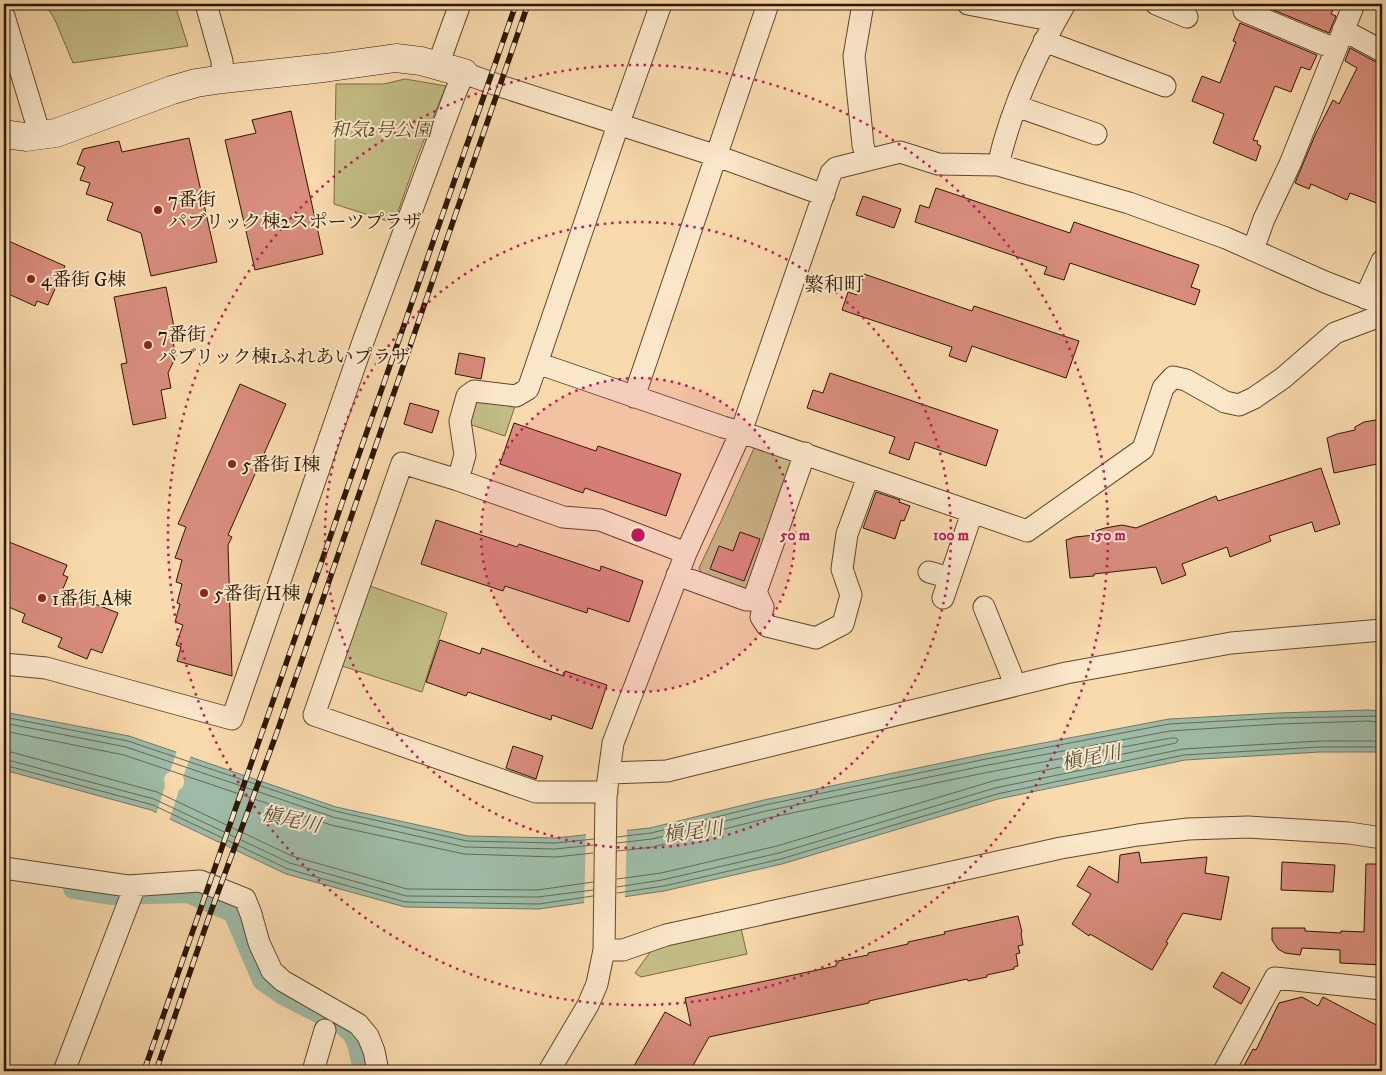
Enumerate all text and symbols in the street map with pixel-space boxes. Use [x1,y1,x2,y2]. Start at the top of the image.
park label: 和気2号公園 [330,119,435,142]
place label: 7番街 パブリック棟2スポーツプラザ [168,189,422,234]
marker: 7番街 パブリック棟2スポーツプラザ [152,204,164,216]
place label: 4番街 G棟 [41,269,126,292]
marker: 4番街 G棟 [25,273,37,285]
district label: 繁和町 [804,273,864,298]
place label: 7番街 パブリック棟1ふれあいプラザ [158,324,410,369]
marker: 7番街 パブリック棟1ふれあいプラザ [142,339,154,351]
place label: 5番街 I棟 [242,454,320,477]
marker: 5番街 I棟 [226,458,238,470]
centre of rings [629,526,647,544]
text: 50 m [779,526,811,545]
text: 100 m [933,526,970,545]
text: 150 m [1090,526,1126,545]
place label: 5番街 H棟 [214,583,300,606]
marker: 5番街 H棟 [198,587,210,599]
place label: 1番街 A棟 [52,588,132,611]
marker: 1番街 A棟 [36,592,48,604]
water label: 槇尾川 [1059,740,1125,776]
water label: 槇尾川 [259,802,325,839]
water label: 槇尾川 [662,816,726,849]

